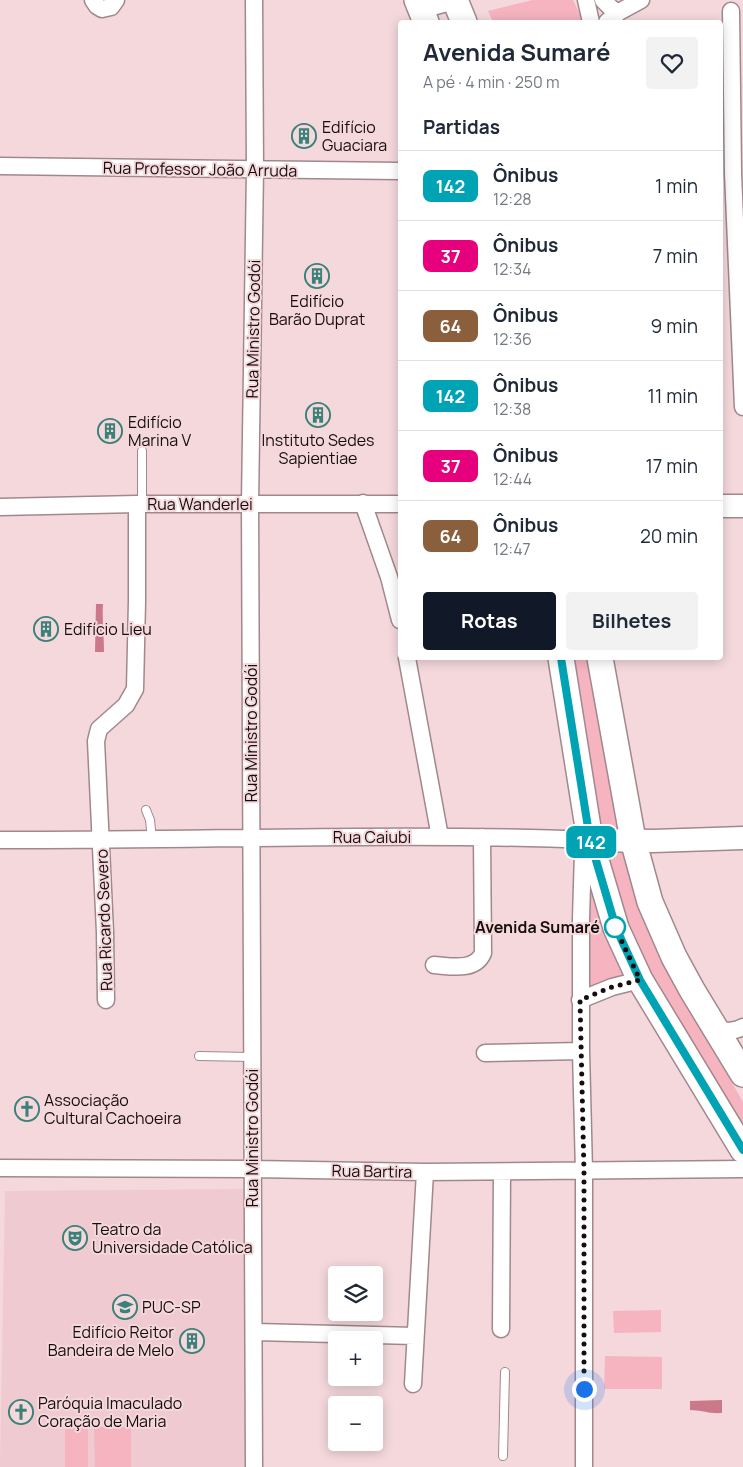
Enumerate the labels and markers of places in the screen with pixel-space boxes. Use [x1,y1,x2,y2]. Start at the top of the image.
place label: Edifício Guaciara [322,116,387,156]
building icon: Edifício Guaciara [291,123,317,149]
building icon: Edifício Barão Duprat [304,263,330,289]
place label: Edifício Barão Duprat [269,290,365,330]
building icon: Instituto Sedes Sapientiae [305,402,331,428]
place label: Edifício Marina V [128,411,191,451]
building icon: Edifício Marina V [97,418,123,444]
place label: Instituto Sedes Sapientiae [262,429,374,469]
building icon: Edifício Lieu [33,616,59,642]
place label: Edifício Lieu [64,618,152,640]
place label: Avenida Sumaré [475,916,600,938]
marker: Avenida Sumaré [604,916,626,938]
place label: Associação Cultural Cachoeira [44,1089,181,1129]
church icon: Associação Cultural Cachoeira [14,1096,40,1122]
place label: Teatro da Universidade Católica [92,1218,253,1258]
theatre icon: Teatro da Universidade Católica [62,1225,88,1251]
school or university icon: PUC-SP [112,1294,138,1320]
place label: PUC-SP [142,1296,201,1318]
place label: Edifício Reitor Bandeira de Melo [48,1321,174,1361]
building icon: Edifício Reitor Bandeira de Melo [179,1328,205,1354]
place label: Paróquia Imaculado Coração de Maria [38,1392,182,1432]
church icon: Paróquia Imaculado Coração de Maria [8,1399,34,1425]

